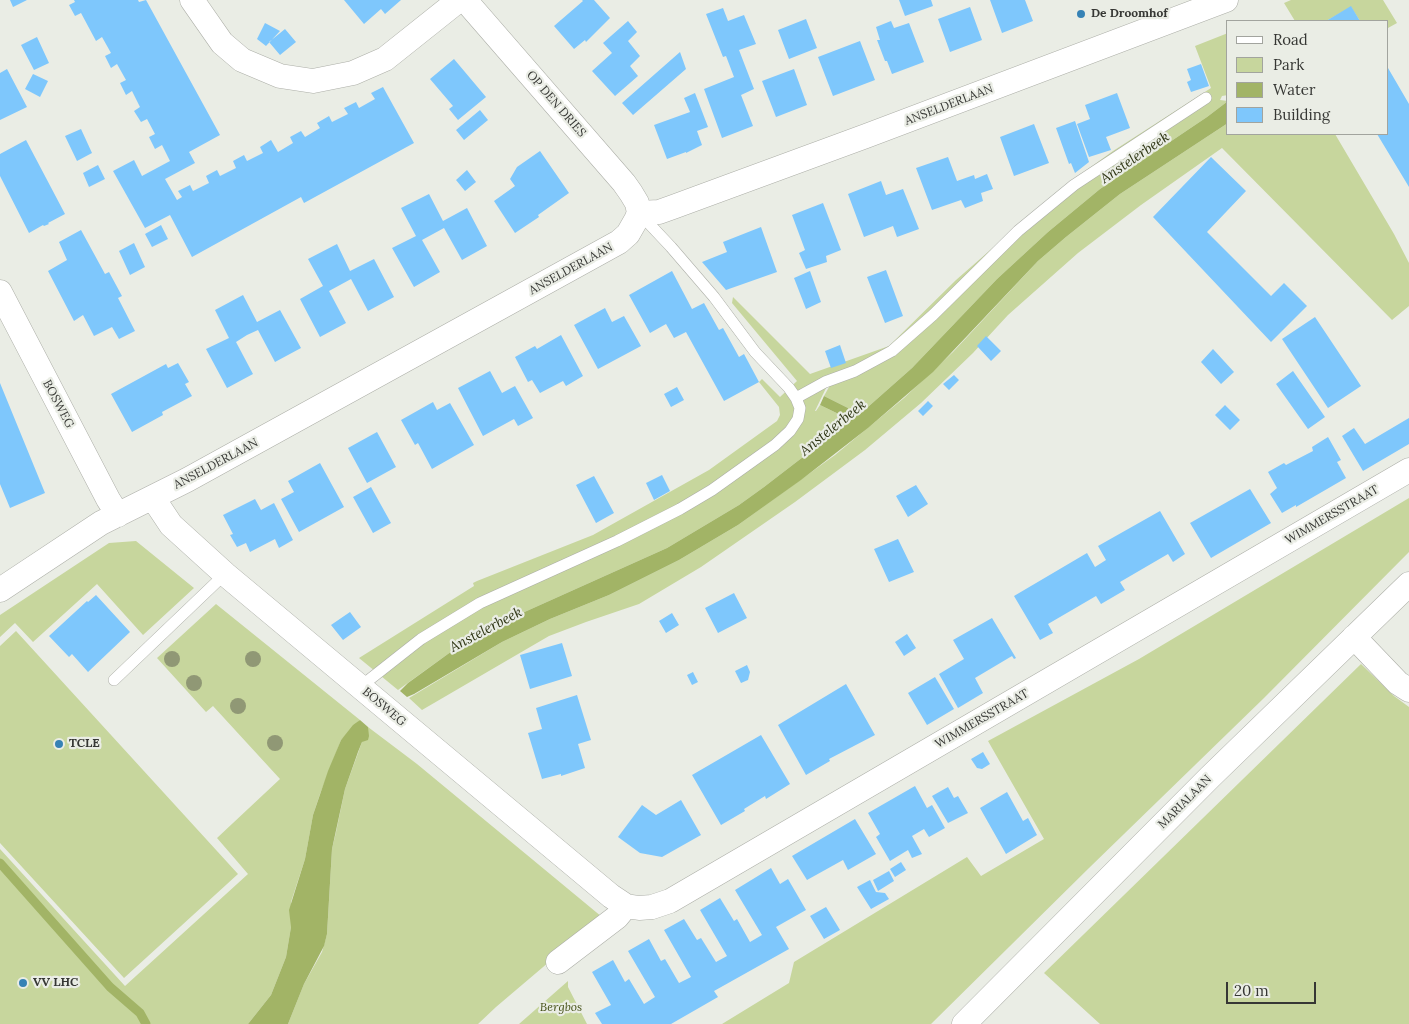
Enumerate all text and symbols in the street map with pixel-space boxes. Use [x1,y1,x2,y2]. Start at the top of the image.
place label: De Droomhof [1091,7,1168,21]
marker: De Droomhof [1075,8,1087,20]
legend [1226,20,1389,135]
text: Road [1273,30,1308,49]
text: Park [1273,55,1304,74]
street label: OP DEN DRIES [523,68,589,140]
text: Water [1273,80,1315,99]
street label: ANSELDERLAAN [903,82,995,128]
text: Building [1273,105,1330,124]
water label: Anstelerbeek [1097,129,1173,187]
street label: ANSELDERLAAN [527,240,615,298]
street label: BOSWEG [39,378,77,430]
water label: Anstelerbeek [797,396,869,460]
street label: ANSELDERLAAN [171,436,261,492]
street label: WIMMERSSTRAAT [1283,482,1381,548]
water label: Anstelerbeek [447,604,525,656]
street label: BOSWEG [359,685,409,729]
street label: WIMMERSSTRAAT [933,686,1031,752]
place label: TCLE [69,737,100,751]
marker: TCLE [53,738,65,750]
street label: MARIALAAN [1155,772,1215,832]
scale bar [1229,972,1319,1004]
place label: VV LHC [33,976,78,990]
marker: VV LHC [17,977,29,989]
text: 20 m [1234,981,1269,1000]
park label: Bergbos [540,1001,582,1015]

